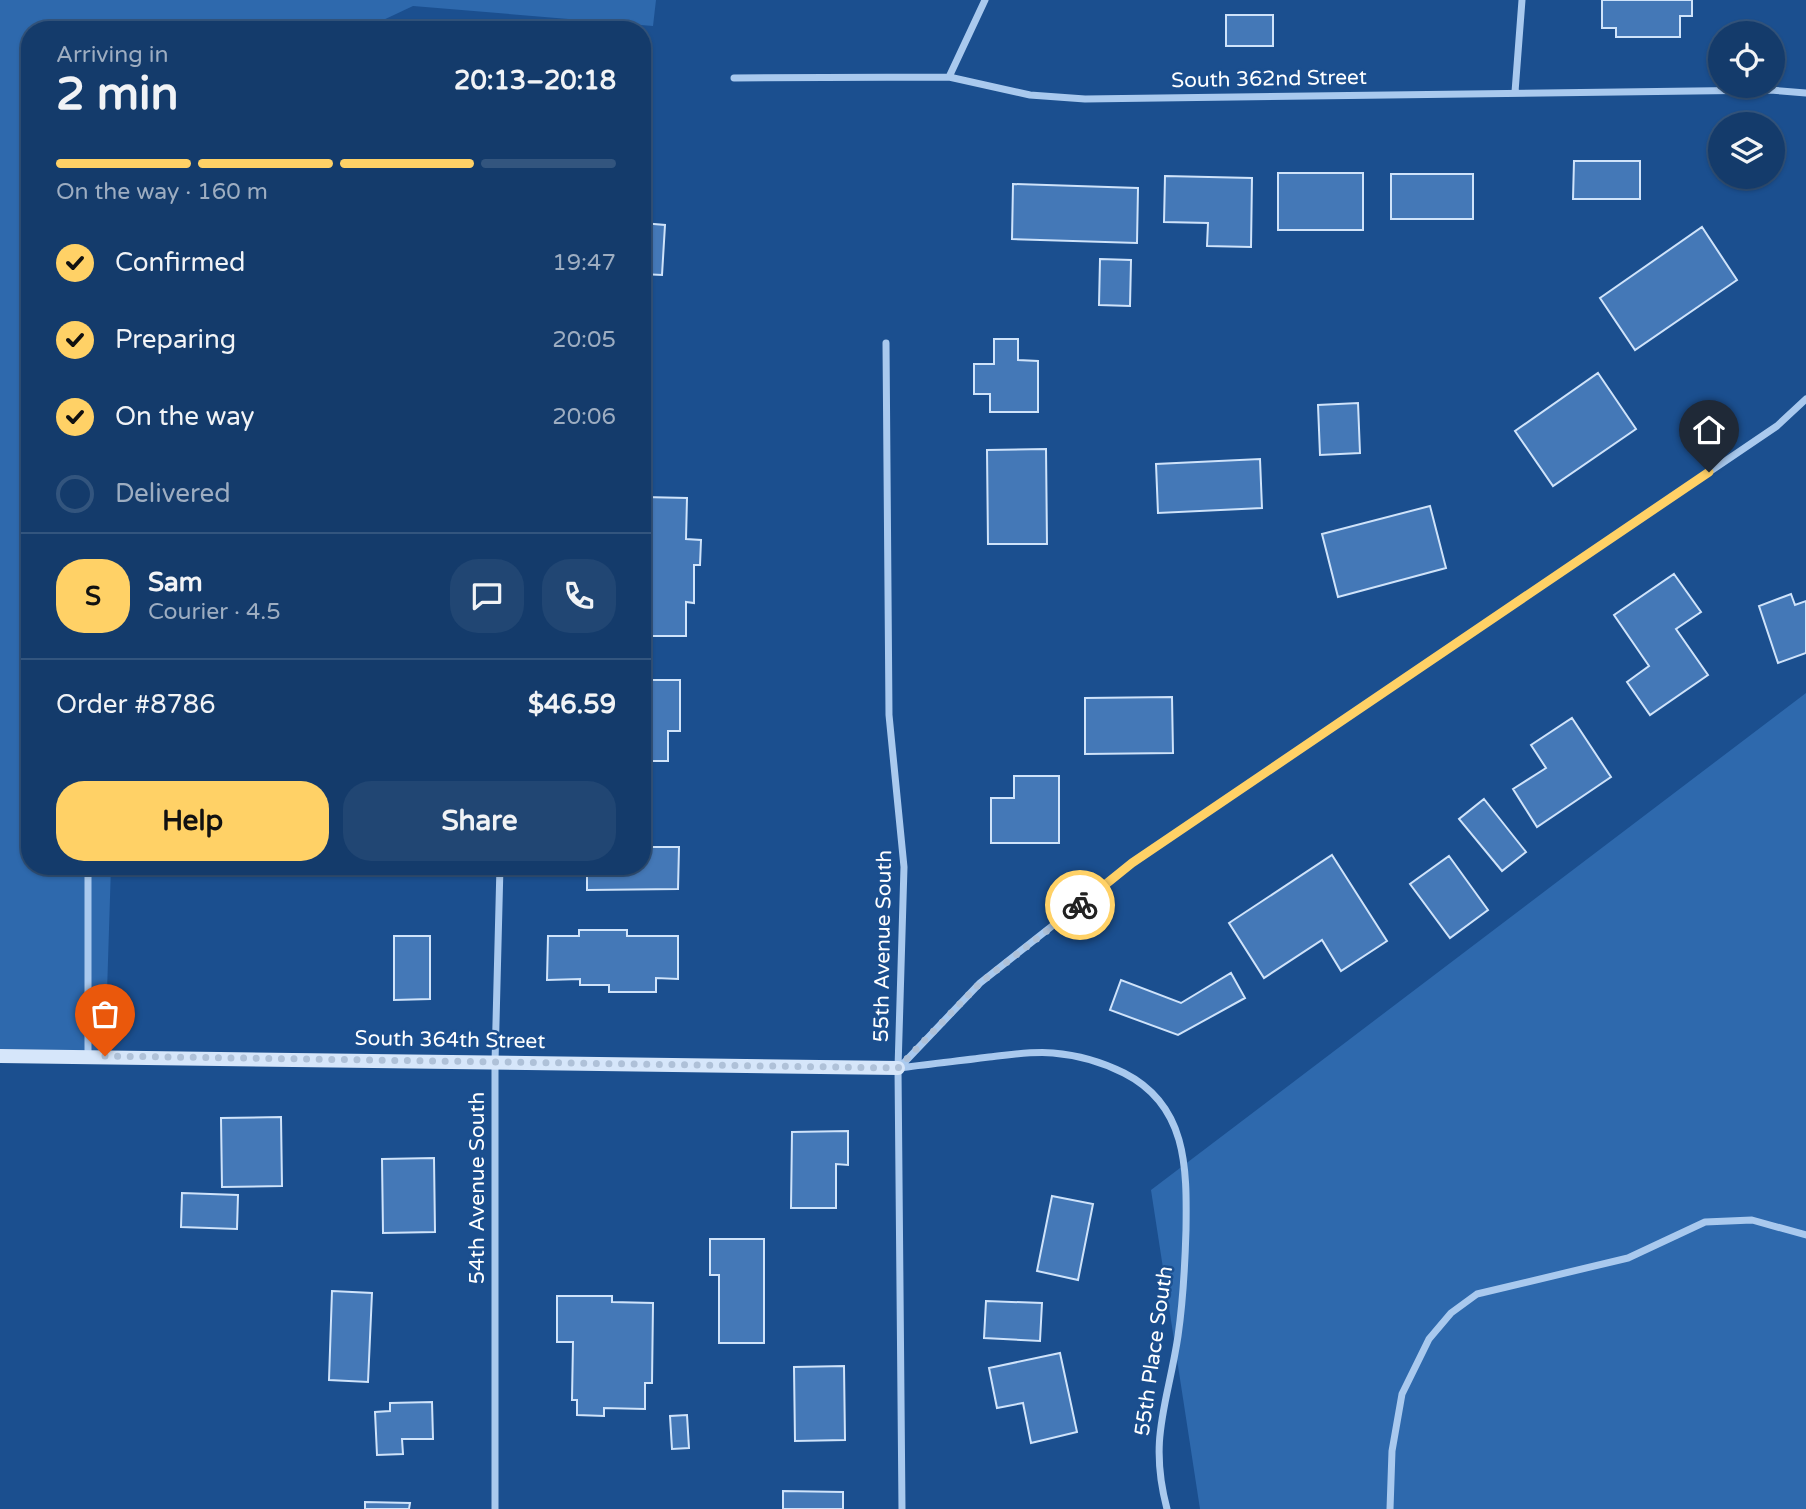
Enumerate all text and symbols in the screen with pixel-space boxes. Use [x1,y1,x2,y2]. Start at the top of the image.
map controls [1708,21,1785,189]
button: locate [1708,21,1785,98]
text: Arriving in [56,41,169,69]
text: 20:13–20:18 [454,65,616,96]
street label: South 362nd Street [1171,65,1367,93]
text: 2 min [56,67,179,122]
button: layers [1708,112,1785,189]
text: On the way · 160 m [56,178,268,206]
icon: check [56,244,94,282]
text: Confirmed [115,247,245,278]
text: 19:47 [552,249,616,277]
icon: check [56,321,94,359]
text: Preparing [115,324,236,355]
text: 20:05 [552,326,616,354]
icon: check [56,398,94,436]
pin [1679,400,1739,472]
text: On the way [115,401,255,432]
text: 20:06 [552,403,616,431]
icon: home [1690,411,1728,449]
text: Delivered [115,478,231,509]
button: chat [450,559,524,633]
button: phone [542,559,616,633]
text: Sam [148,567,203,598]
text: S [85,581,101,612]
text: Courier · 4.5 [148,598,281,626]
text: Order #8786 [56,689,216,720]
text: $46.59 [528,689,616,720]
button: Help [56,781,329,861]
button: Share [343,781,616,861]
street label: 55th Avenue South [869,850,897,1042]
courier [1045,870,1115,940]
icon: bike [1061,886,1099,924]
pin [75,984,135,1056]
icon: bag [86,995,124,1033]
street label: South 364th Street [354,1026,546,1054]
street label: 54th Avenue South [465,1092,490,1284]
street label: 55th Place South [1130,1264,1178,1438]

